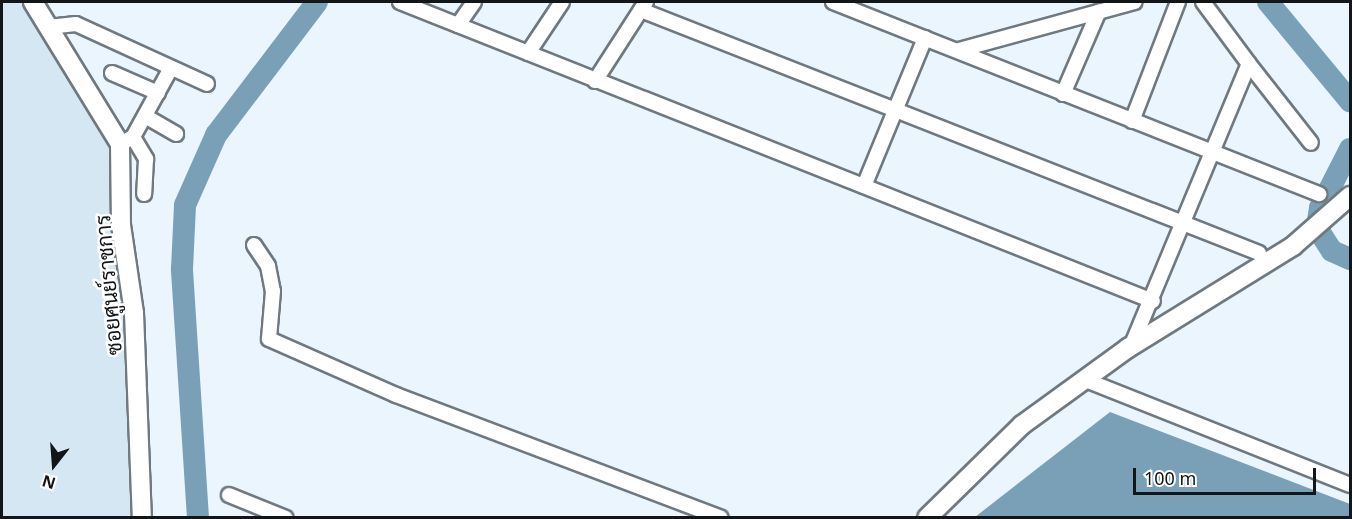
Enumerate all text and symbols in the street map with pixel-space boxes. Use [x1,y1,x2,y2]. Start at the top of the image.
street label: ซอยศูนย์ราชการ [89,214,127,356]
north arrow [24,435,84,495]
scale bar [1136,456,1319,494]
text: 100 m [1144,466,1196,490]
text: N [39,470,58,495]

